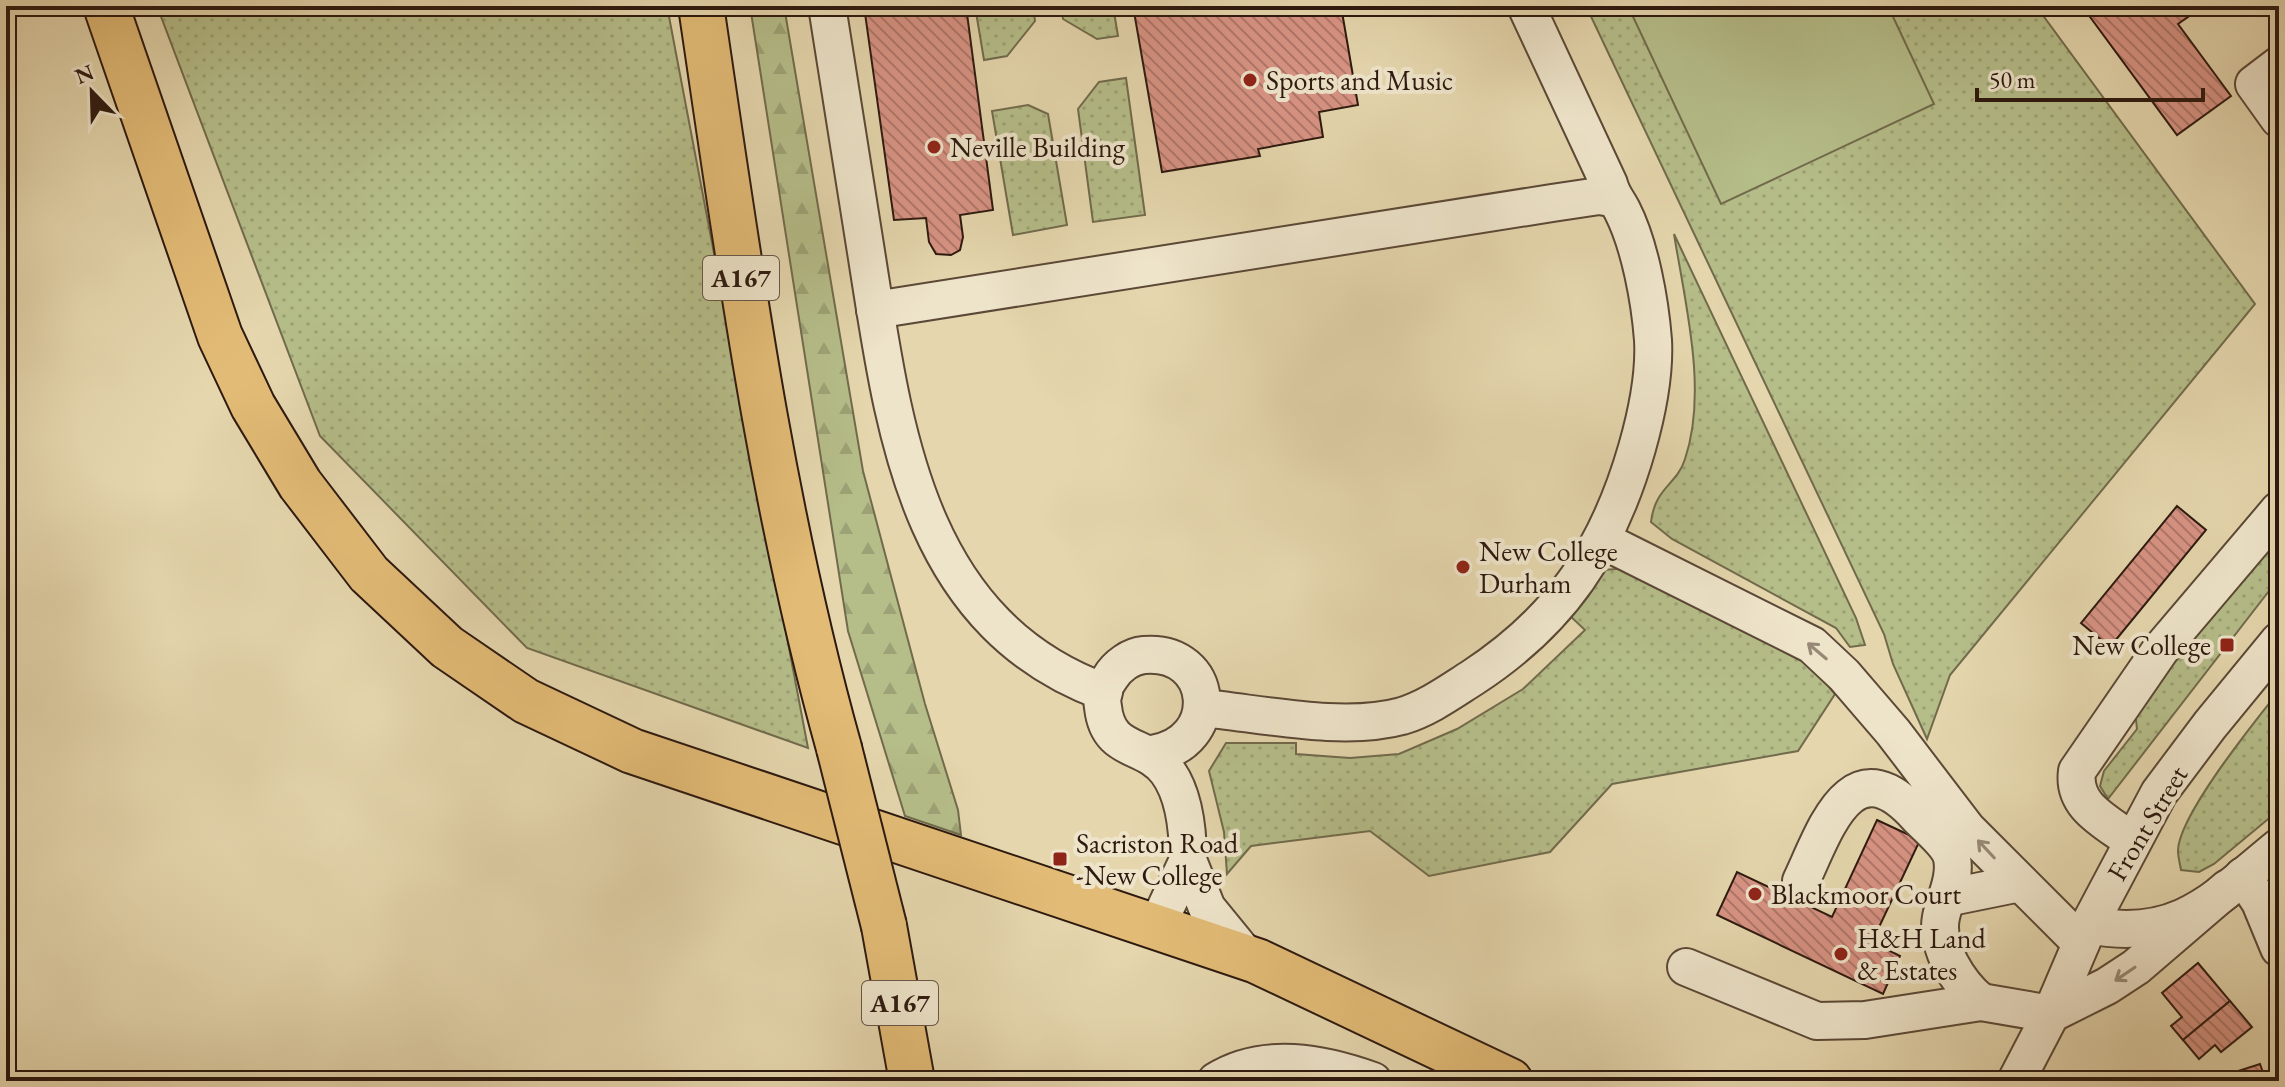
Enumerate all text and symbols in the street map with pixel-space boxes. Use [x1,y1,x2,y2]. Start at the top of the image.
north arrow [52,52,132,132]
scale bar [1977,52,2203,102]
text: N [71,57,98,91]
place label: Sports and Music [1266,62,1453,98]
text: 50 m [1989,64,2036,95]
marker: Sports and Music [1241,71,1259,89]
place label: Neville Building [950,129,1126,165]
marker: Neville Building [925,138,943,156]
road number: A167 [703,256,779,300]
place label: New College Durham [1479,533,1618,601]
marker: New College Durham [1454,558,1472,576]
place label: New College [2072,627,2211,663]
marker: New College [2218,636,2236,654]
one-way arrow [1808,642,1828,660]
street label: Front Street [2099,759,2196,887]
place label: Sacriston Road -New College [1076,825,1239,893]
one-way arrow [1977,839,1995,859]
marker: Sacriston Road -New College [1051,850,1069,868]
place label: Blackmoor Court [1771,876,1961,912]
marker: Blackmoor Court [1746,885,1764,903]
place label: H&H Land & Estates [1857,920,1986,988]
marker: H&H Land & Estates [1832,945,1850,963]
one-way arrow [2115,965,2137,982]
road number: A167 [862,981,938,1025]

